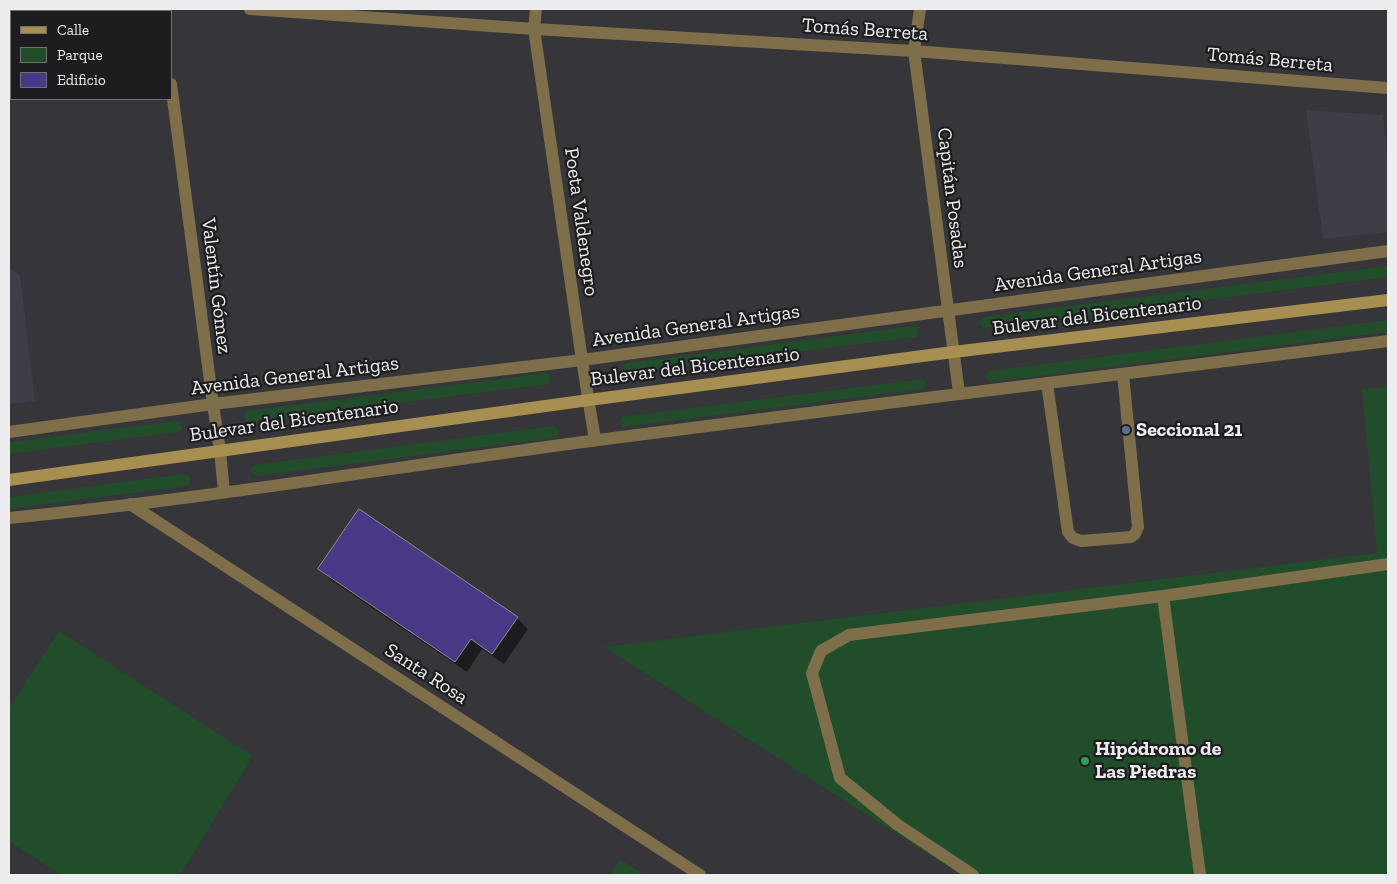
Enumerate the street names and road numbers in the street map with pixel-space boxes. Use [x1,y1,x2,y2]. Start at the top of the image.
street label: Tomás Berreta [801,14,929,46]
street label: Tomás Berreta [1206,43,1334,77]
street label: Capitán Posadas [931,126,973,270]
street label: Poeta Valdenegro [559,146,603,298]
street label: Valentín Gómez [196,217,236,355]
street label: Avenida General Artigas [993,245,1203,297]
street label: Bulevar del Bicentenario [991,291,1203,341]
street label: Avenida General Artigas [591,300,801,352]
street label: Bulevar del Bicentenario [589,342,801,392]
street label: Avenida General Artigas [190,351,400,401]
street label: Bulevar del Bicentenario [188,394,400,448]
street label: Santa Rosa [380,638,472,710]

